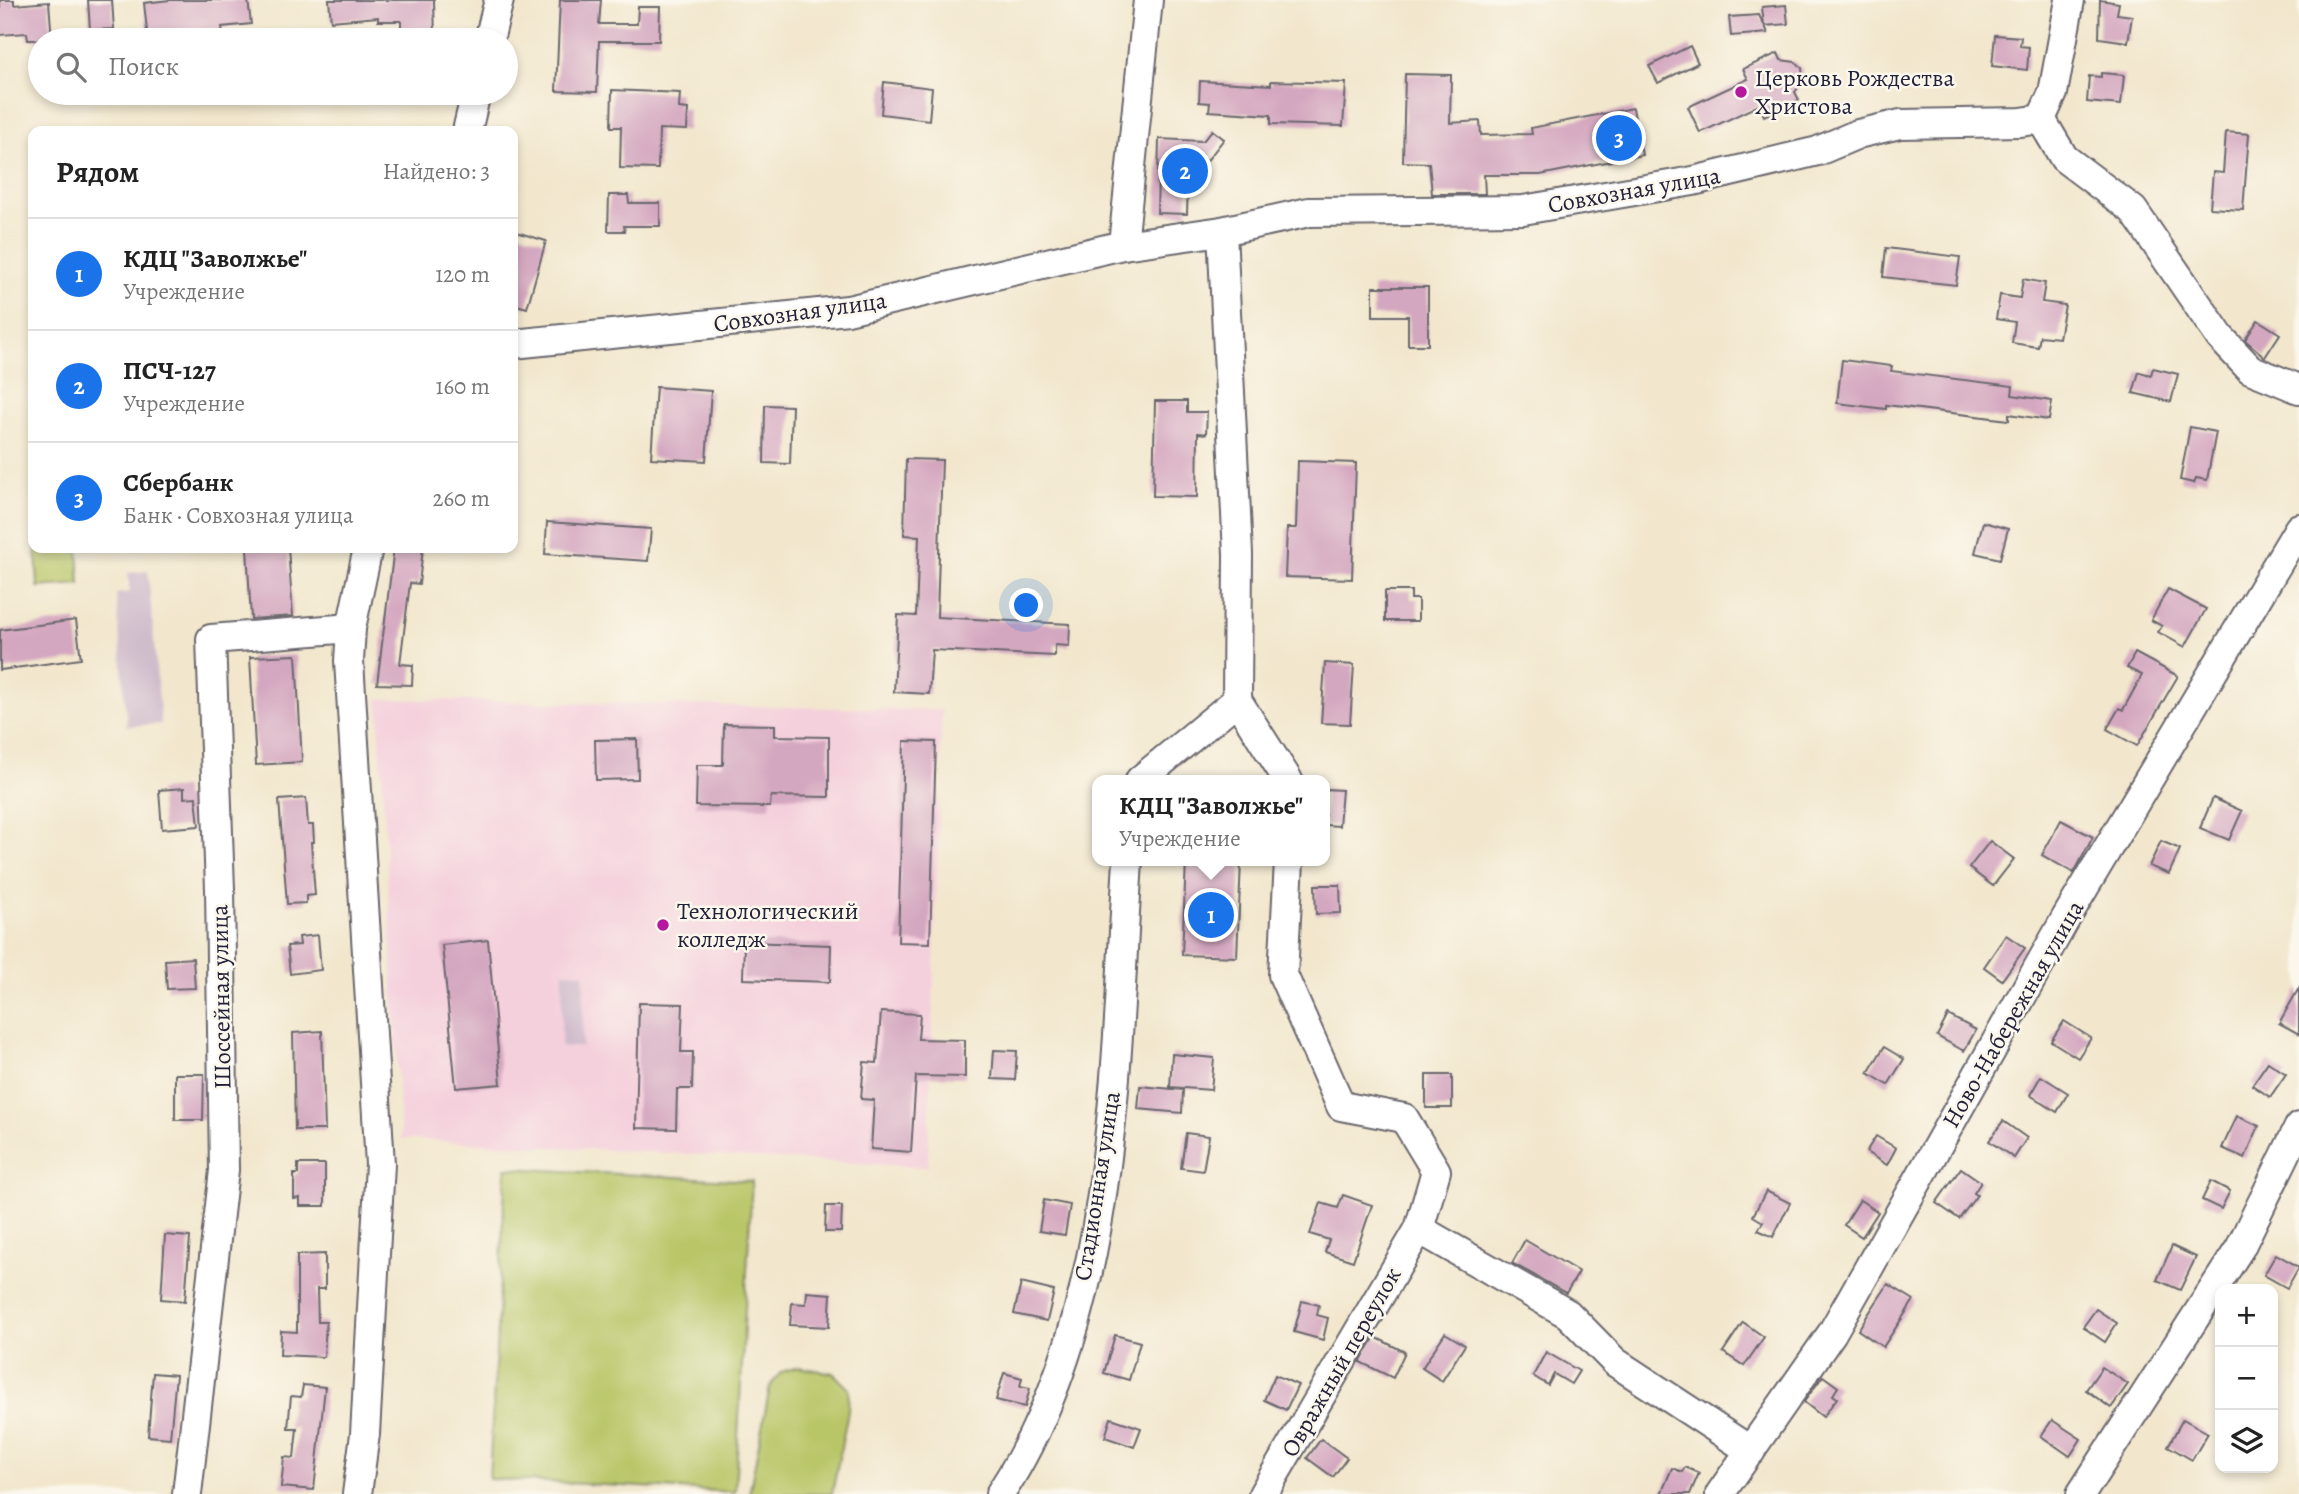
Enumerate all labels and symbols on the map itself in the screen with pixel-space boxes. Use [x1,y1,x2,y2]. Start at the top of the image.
place label: Церковь Рождества Христова [1755,62,1955,122]
marker: Церковь Рождества Христова [1733,84,1749,100]
pin: 3 [1596,112,1642,164]
pin: 2 [1162,145,1208,197]
street label: Совхозная улица [1545,159,1723,221]
street label: Совхозная улица [711,284,889,340]
your location [1009,588,1043,622]
pin: 1 [1188,889,1234,941]
street label: Ново-Набережная улица [1935,894,2091,1134]
place label: Технологический колледж [677,895,859,955]
street label: Шоссейная улица [203,904,239,1090]
marker: Технологический колледж [655,917,671,933]
street label: Стадионная улица [1066,1089,1128,1283]
street label: Овражный переулок [1274,1261,1408,1463]

